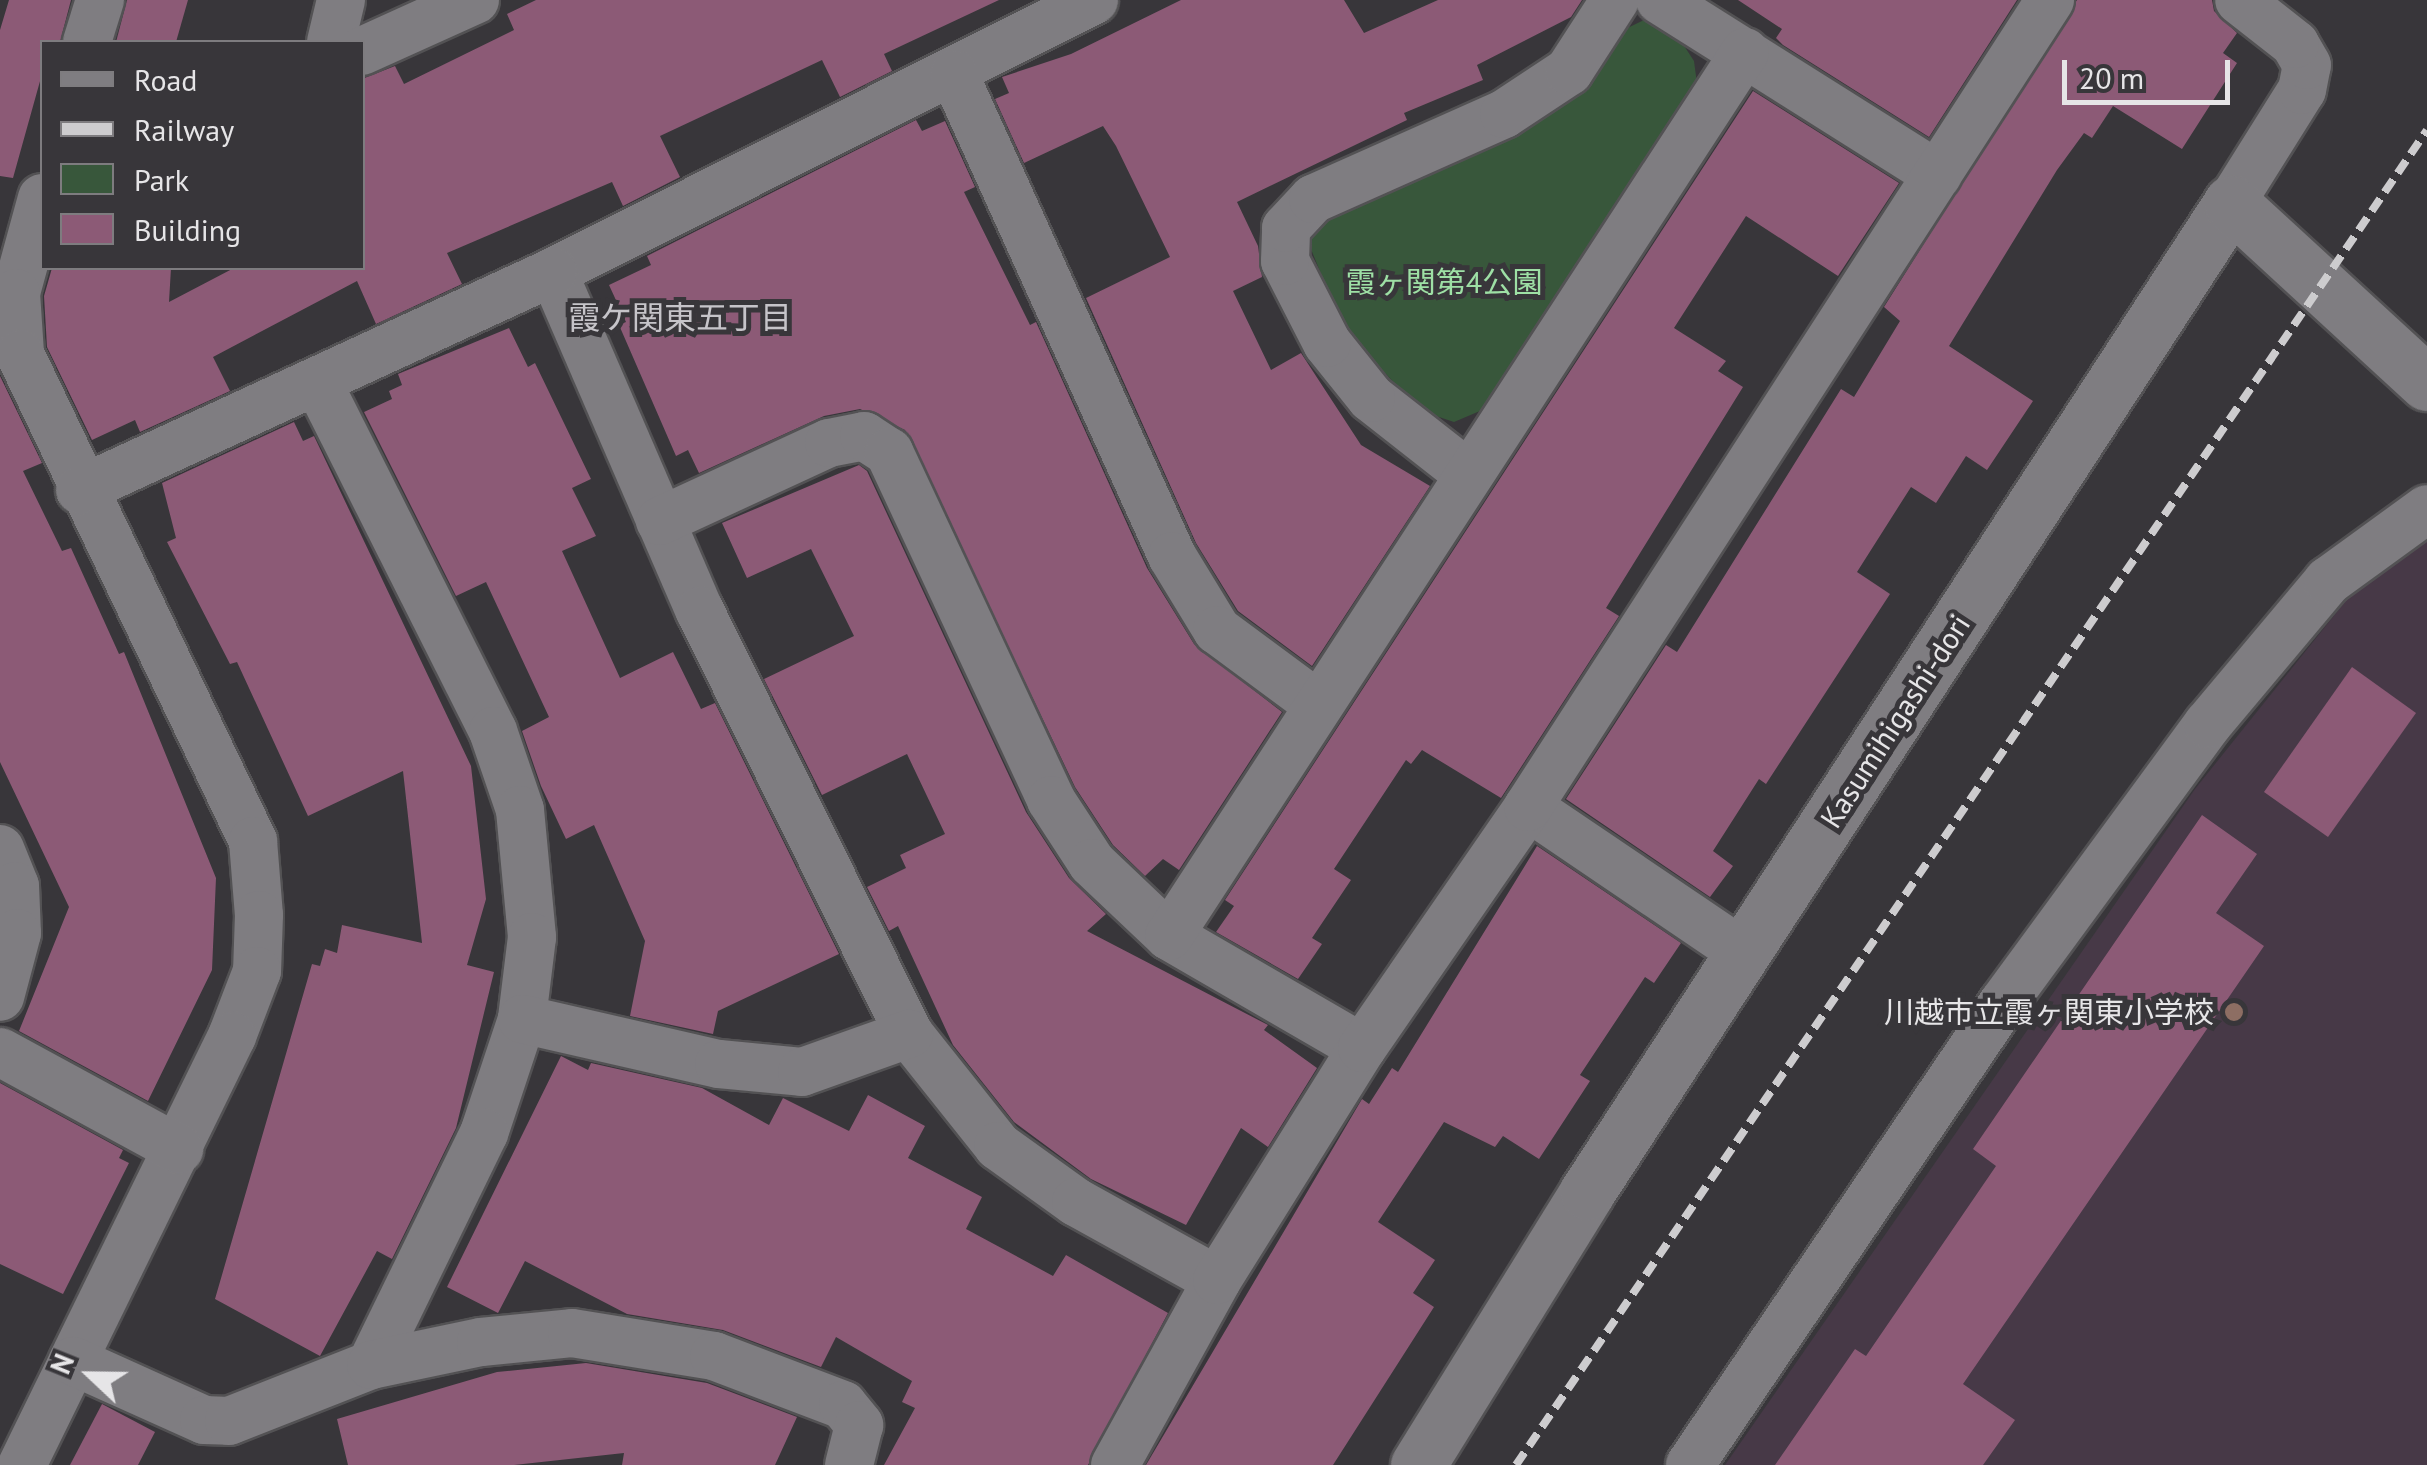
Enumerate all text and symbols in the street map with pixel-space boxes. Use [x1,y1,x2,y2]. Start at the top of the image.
legend [40,40,365,270]
scale bar [2067,40,2234,102]
text: 20 m [2079,58,2144,97]
text: Road [134,60,198,99]
text: Railway [134,110,234,149]
text: Park [134,160,189,199]
text: Building [134,210,241,249]
park label: 霞ヶ関第4公園 [1346,264,1542,300]
district label: 霞ケ関東五丁目 [568,298,792,336]
street label: Kasumihigashi-dori [1813,607,1977,835]
place label: 川越市立霞ヶ関東小学校 [1884,994,2214,1030]
marker: 川越市立霞ヶ関東小学校 [2223,1001,2245,1023]
north arrow [40,1325,140,1425]
text: N [41,1348,82,1379]

